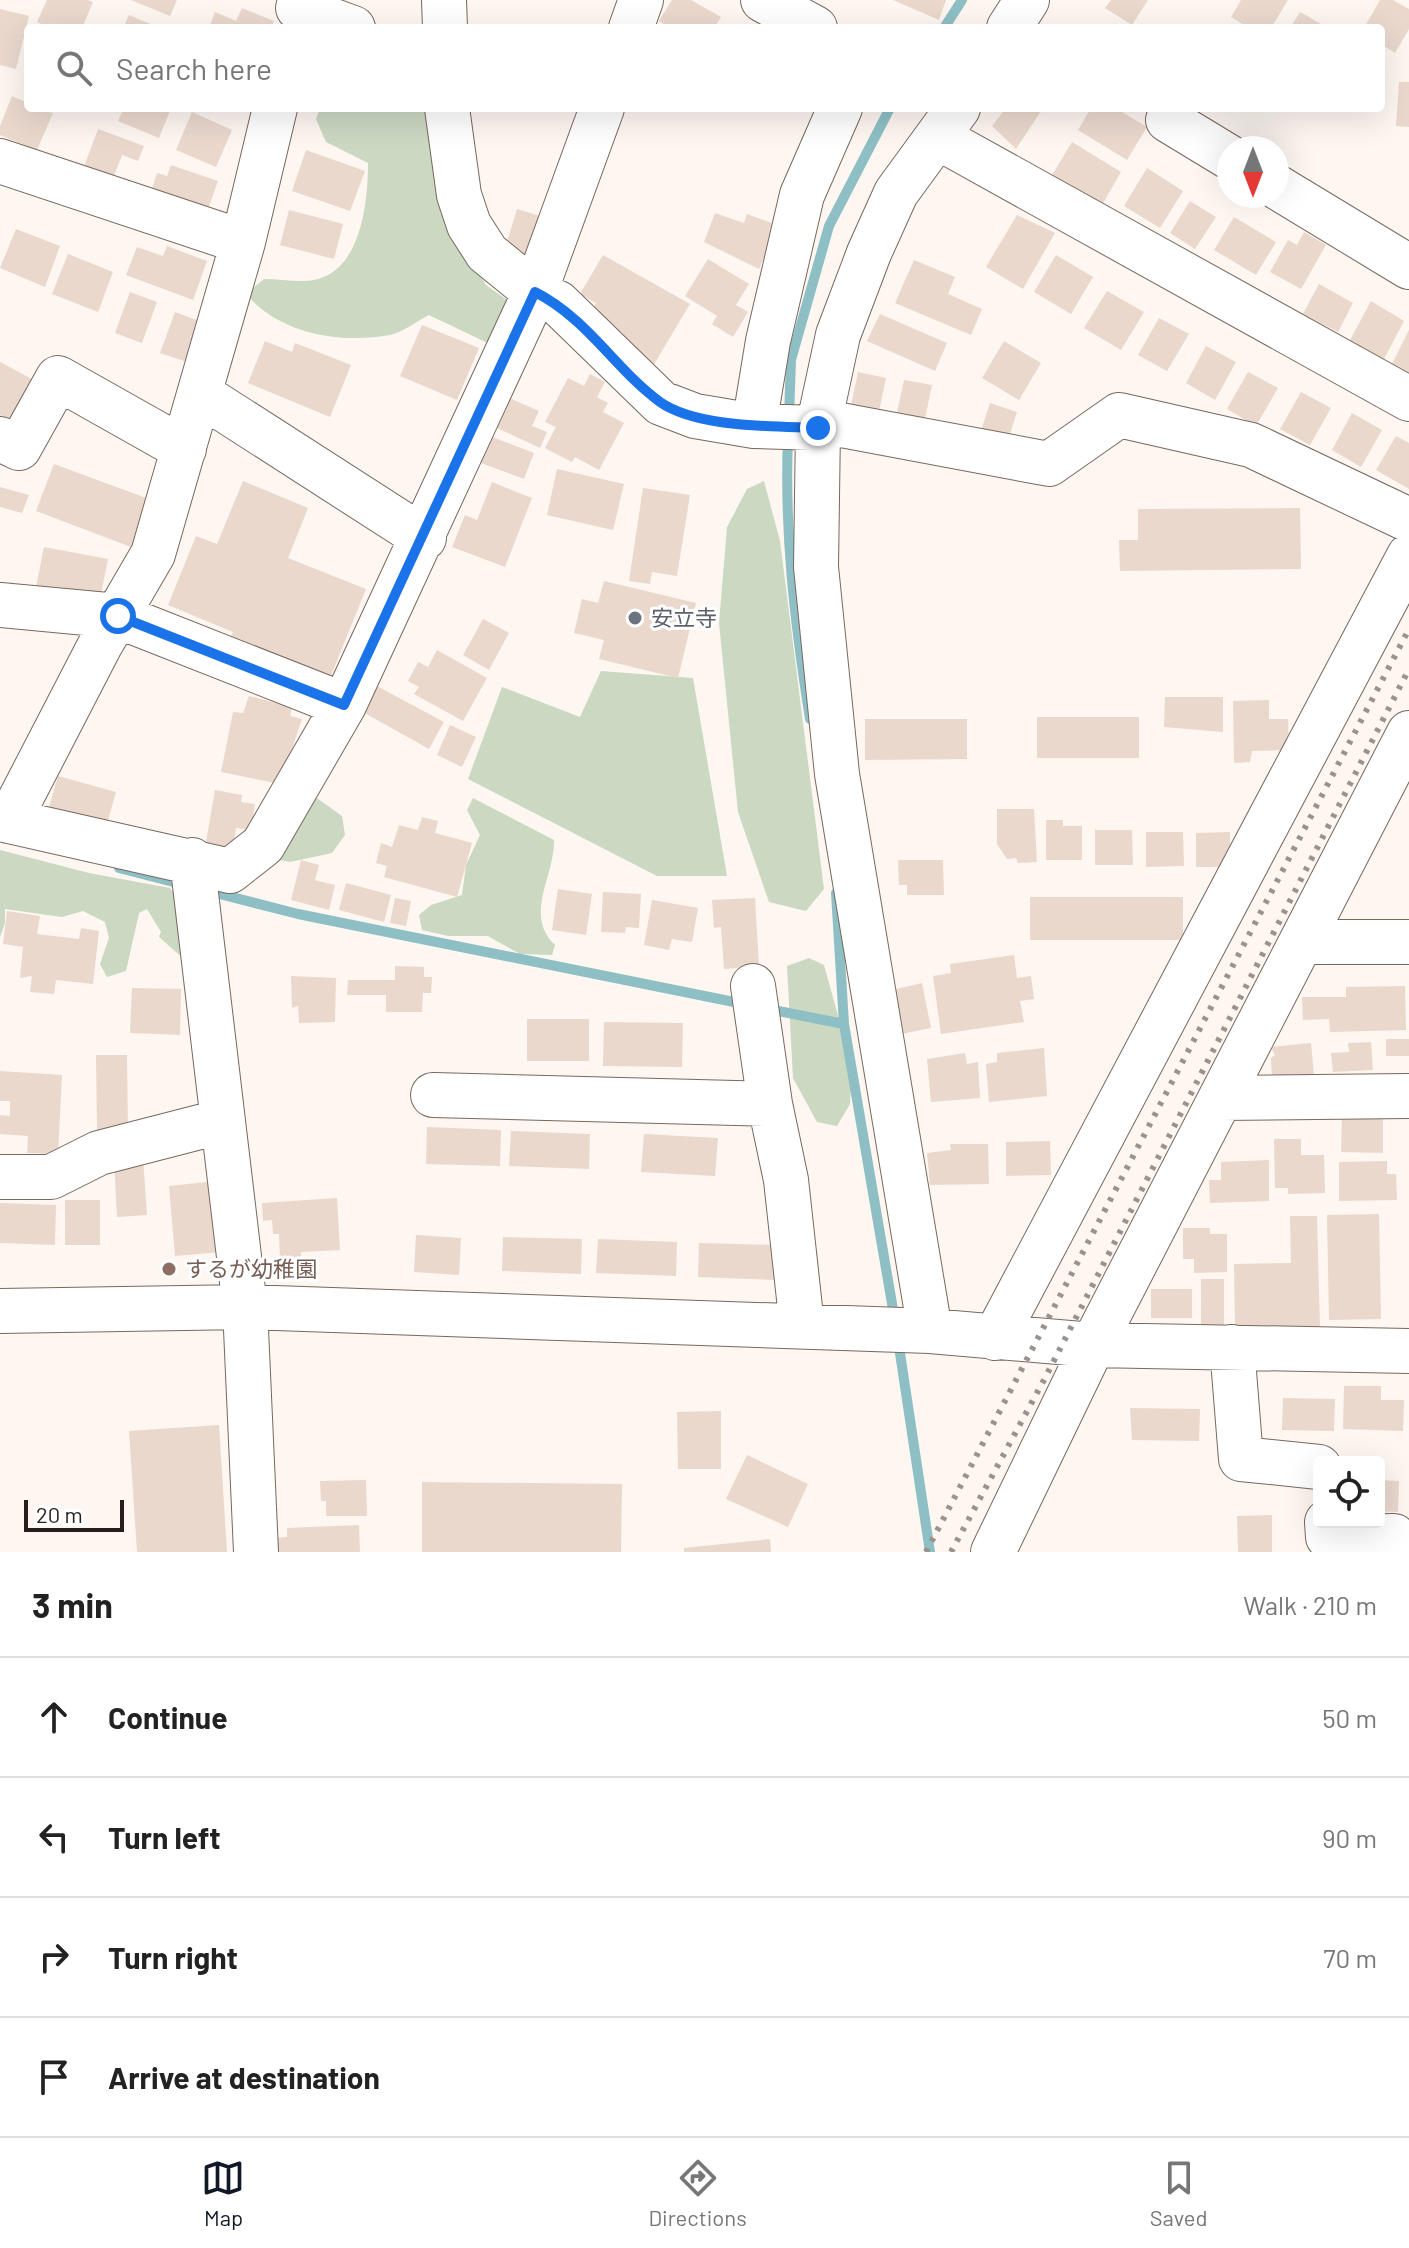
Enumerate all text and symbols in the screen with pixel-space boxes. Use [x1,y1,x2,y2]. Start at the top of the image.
search box [24,24,1385,112]
icon: search [52,46,96,90]
text: Search here [116,50,272,86]
north arrow [1217,136,1289,208]
route end [800,410,836,446]
route start [100,598,136,634]
place label: 安立寺 [651,604,717,630]
marker: 安立寺 [626,609,644,627]
place label: するが幼稚園 [185,1255,317,1281]
marker: するが幼稚園 [160,1260,178,1278]
map controls [1313,1456,1385,1528]
button: locate [1313,1456,1385,1528]
scale bar [24,1496,124,1532]
text: 20 m [36,1501,83,1527]
text: 3 min [32,1584,113,1625]
text: Walk · 210 m [1243,1589,1377,1620]
icon: ahead [32,1695,76,1739]
text: Continue [108,1699,228,1735]
text: 50 m [1322,1702,1377,1733]
icon: left [32,1815,76,1859]
text: Turn left [108,1819,221,1855]
text: 90 m [1322,1822,1377,1853]
icon: right [32,1935,76,1979]
text: Turn right [108,1939,238,1975]
text: 70 m [1323,1942,1377,1973]
icon: arrive [32,2055,76,2099]
text: Arrive at destination [108,2059,380,2095]
tab: Map [201,2156,245,2230]
tab: Directions [648,2156,747,2230]
tab: Saved [1150,2156,1207,2230]

